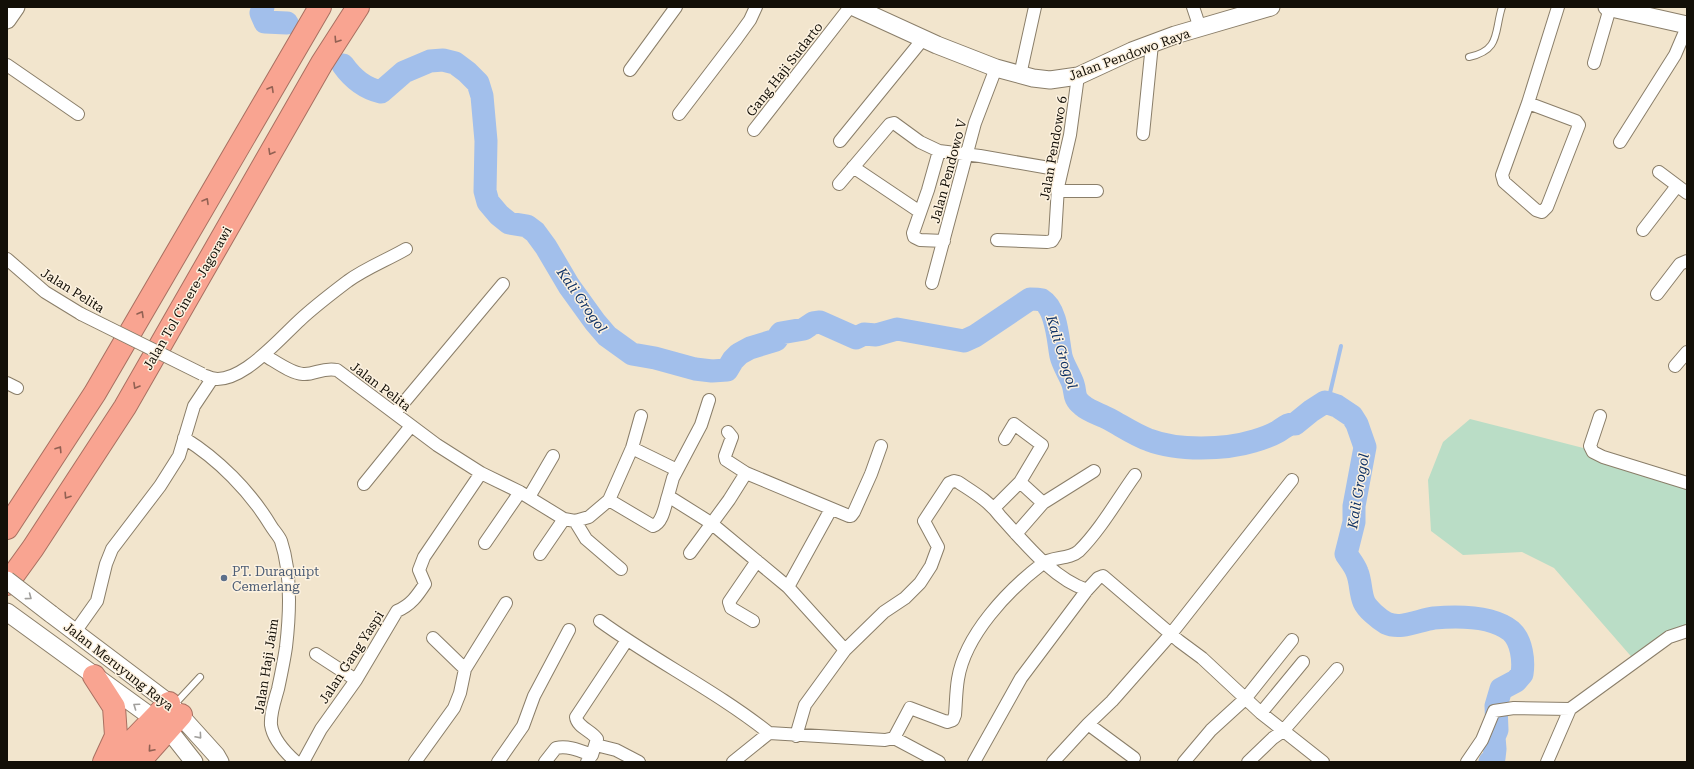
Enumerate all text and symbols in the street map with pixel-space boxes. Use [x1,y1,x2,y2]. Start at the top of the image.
street label: Gang Haji Sudarto [743,19,826,119]
street label: Jalan Pendowo Raya [1066,25,1192,83]
one-way arrow [334,36,342,43]
one-way arrow [266,86,273,93]
street label: Jalan Pendowo 6 [1037,95,1070,201]
street label: Jalan Pendowo V [927,117,970,225]
one-way arrow [268,148,275,155]
one-way arrow [201,198,208,205]
street label: Jalan Tol Cinere-Jagorawi [140,224,235,373]
water label: Kali Grogol [553,264,610,336]
street label: Jalan Pelita [38,265,107,316]
one-way arrow [136,311,143,318]
water label: Kali Grogol [1043,313,1081,391]
street label: Jalan Pelita [347,359,414,414]
one-way arrow [134,382,141,389]
one-way arrow [54,446,61,453]
water label: Kali Grogol [1344,452,1372,531]
one-way arrow [64,492,72,499]
place label: PT. Duraquipt Cemerlang [232,564,319,594]
marker: PT. Duraquipt Cemerlang [219,573,229,583]
one-way arrow [24,592,31,599]
street label: Jalan Gang Yaspi [316,608,387,706]
street label: Jalan Haji Jaim [252,617,281,715]
street label: Jalan Meruyung Raya [61,619,176,714]
one-way arrow [133,703,140,711]
one-way arrow [195,731,202,739]
one-way arrow [148,744,155,752]

